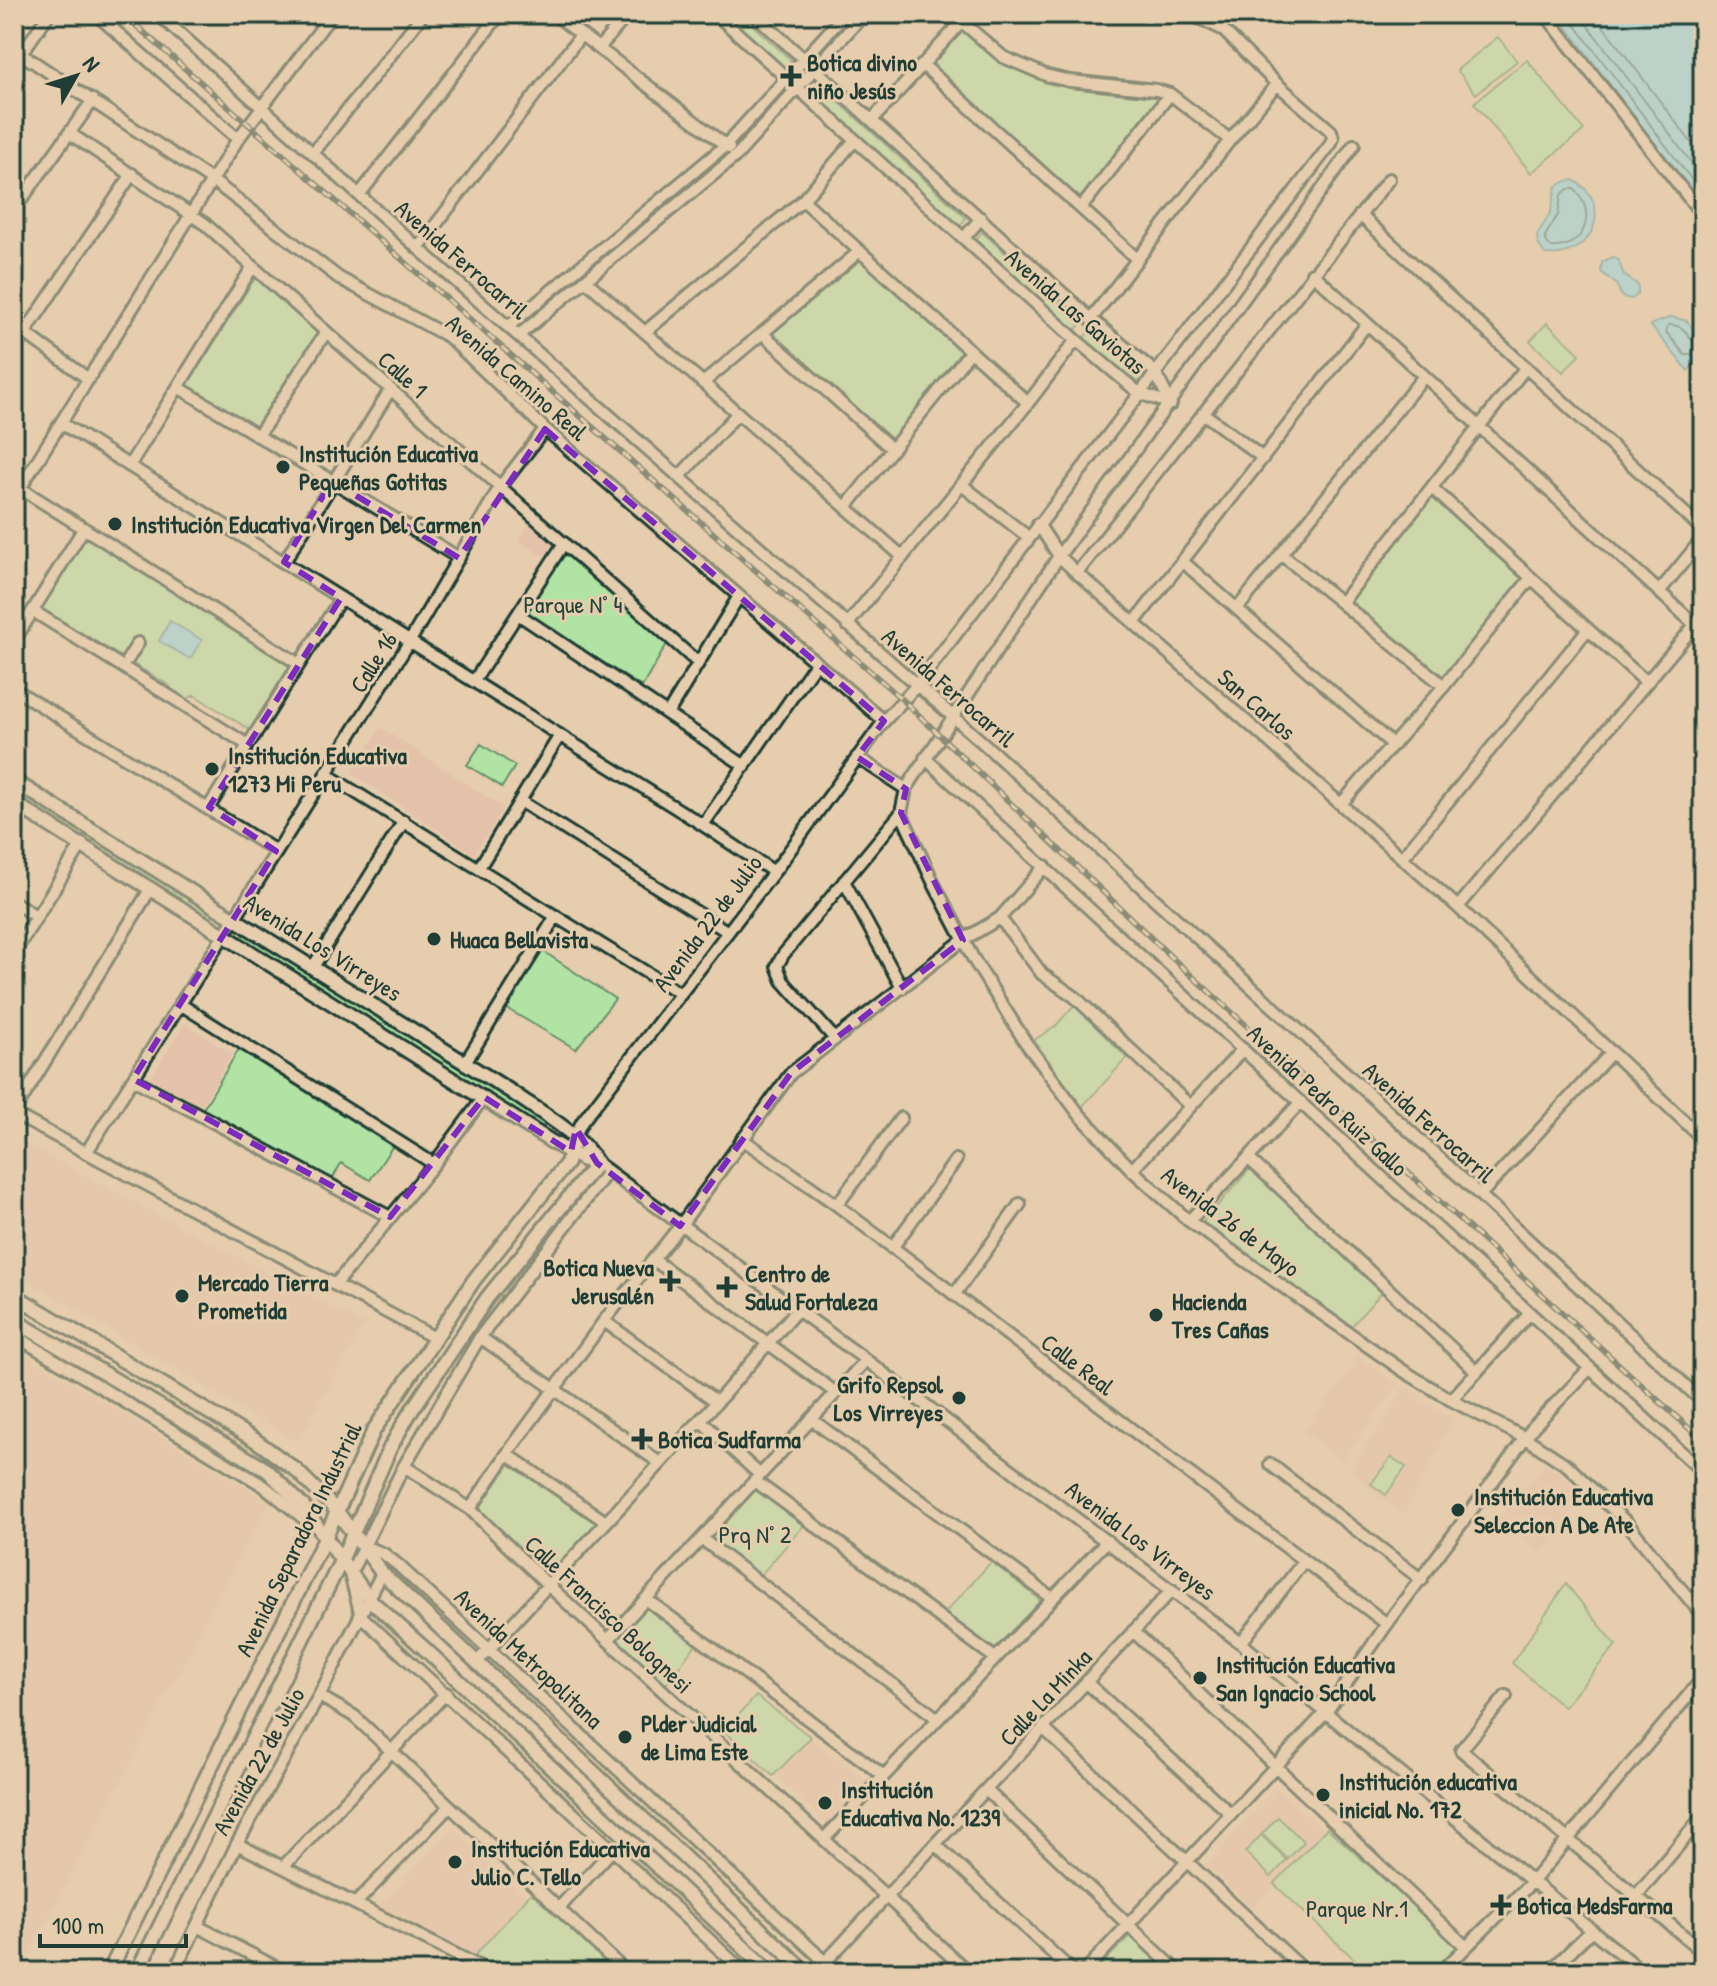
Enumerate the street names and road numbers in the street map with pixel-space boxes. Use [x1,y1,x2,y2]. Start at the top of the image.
street label: Avenida Ferrocarril [388,192,536,326]
street label: Avenida Las Gaviotas [999,241,1153,381]
street label: Avenida Camino Real [439,307,595,448]
street label: Calle 1 [371,343,435,405]
street label: Avenida Ferrocarril [875,620,1023,754]
street label: Calle 16 [342,625,404,699]
street label: San Carlos [1211,661,1303,747]
street label: Avenida 22 de Julio [645,848,769,998]
street label: Avenida Los Virreyes [238,886,408,1008]
street label: Avenida Pedro Ruiz Gallo [1241,1017,1416,1183]
street label: Avenida Ferrocarril [1356,1054,1502,1190]
street label: Avenida 26 de Mayo [1155,1158,1307,1284]
street label: Calle Real [1035,1326,1122,1402]
street label: Avenida Separadora Industrial [227,1416,369,1661]
street label: Avenida Los Virreyes [1059,1473,1223,1607]
street label: Calle Francisco Bolognesi [518,1528,700,1700]
street label: Avenida Metropolitana [448,1581,610,1735]
street label: Calle La Minka [992,1642,1098,1752]
street label: Avenida 22 de Julio [204,1681,312,1840]

